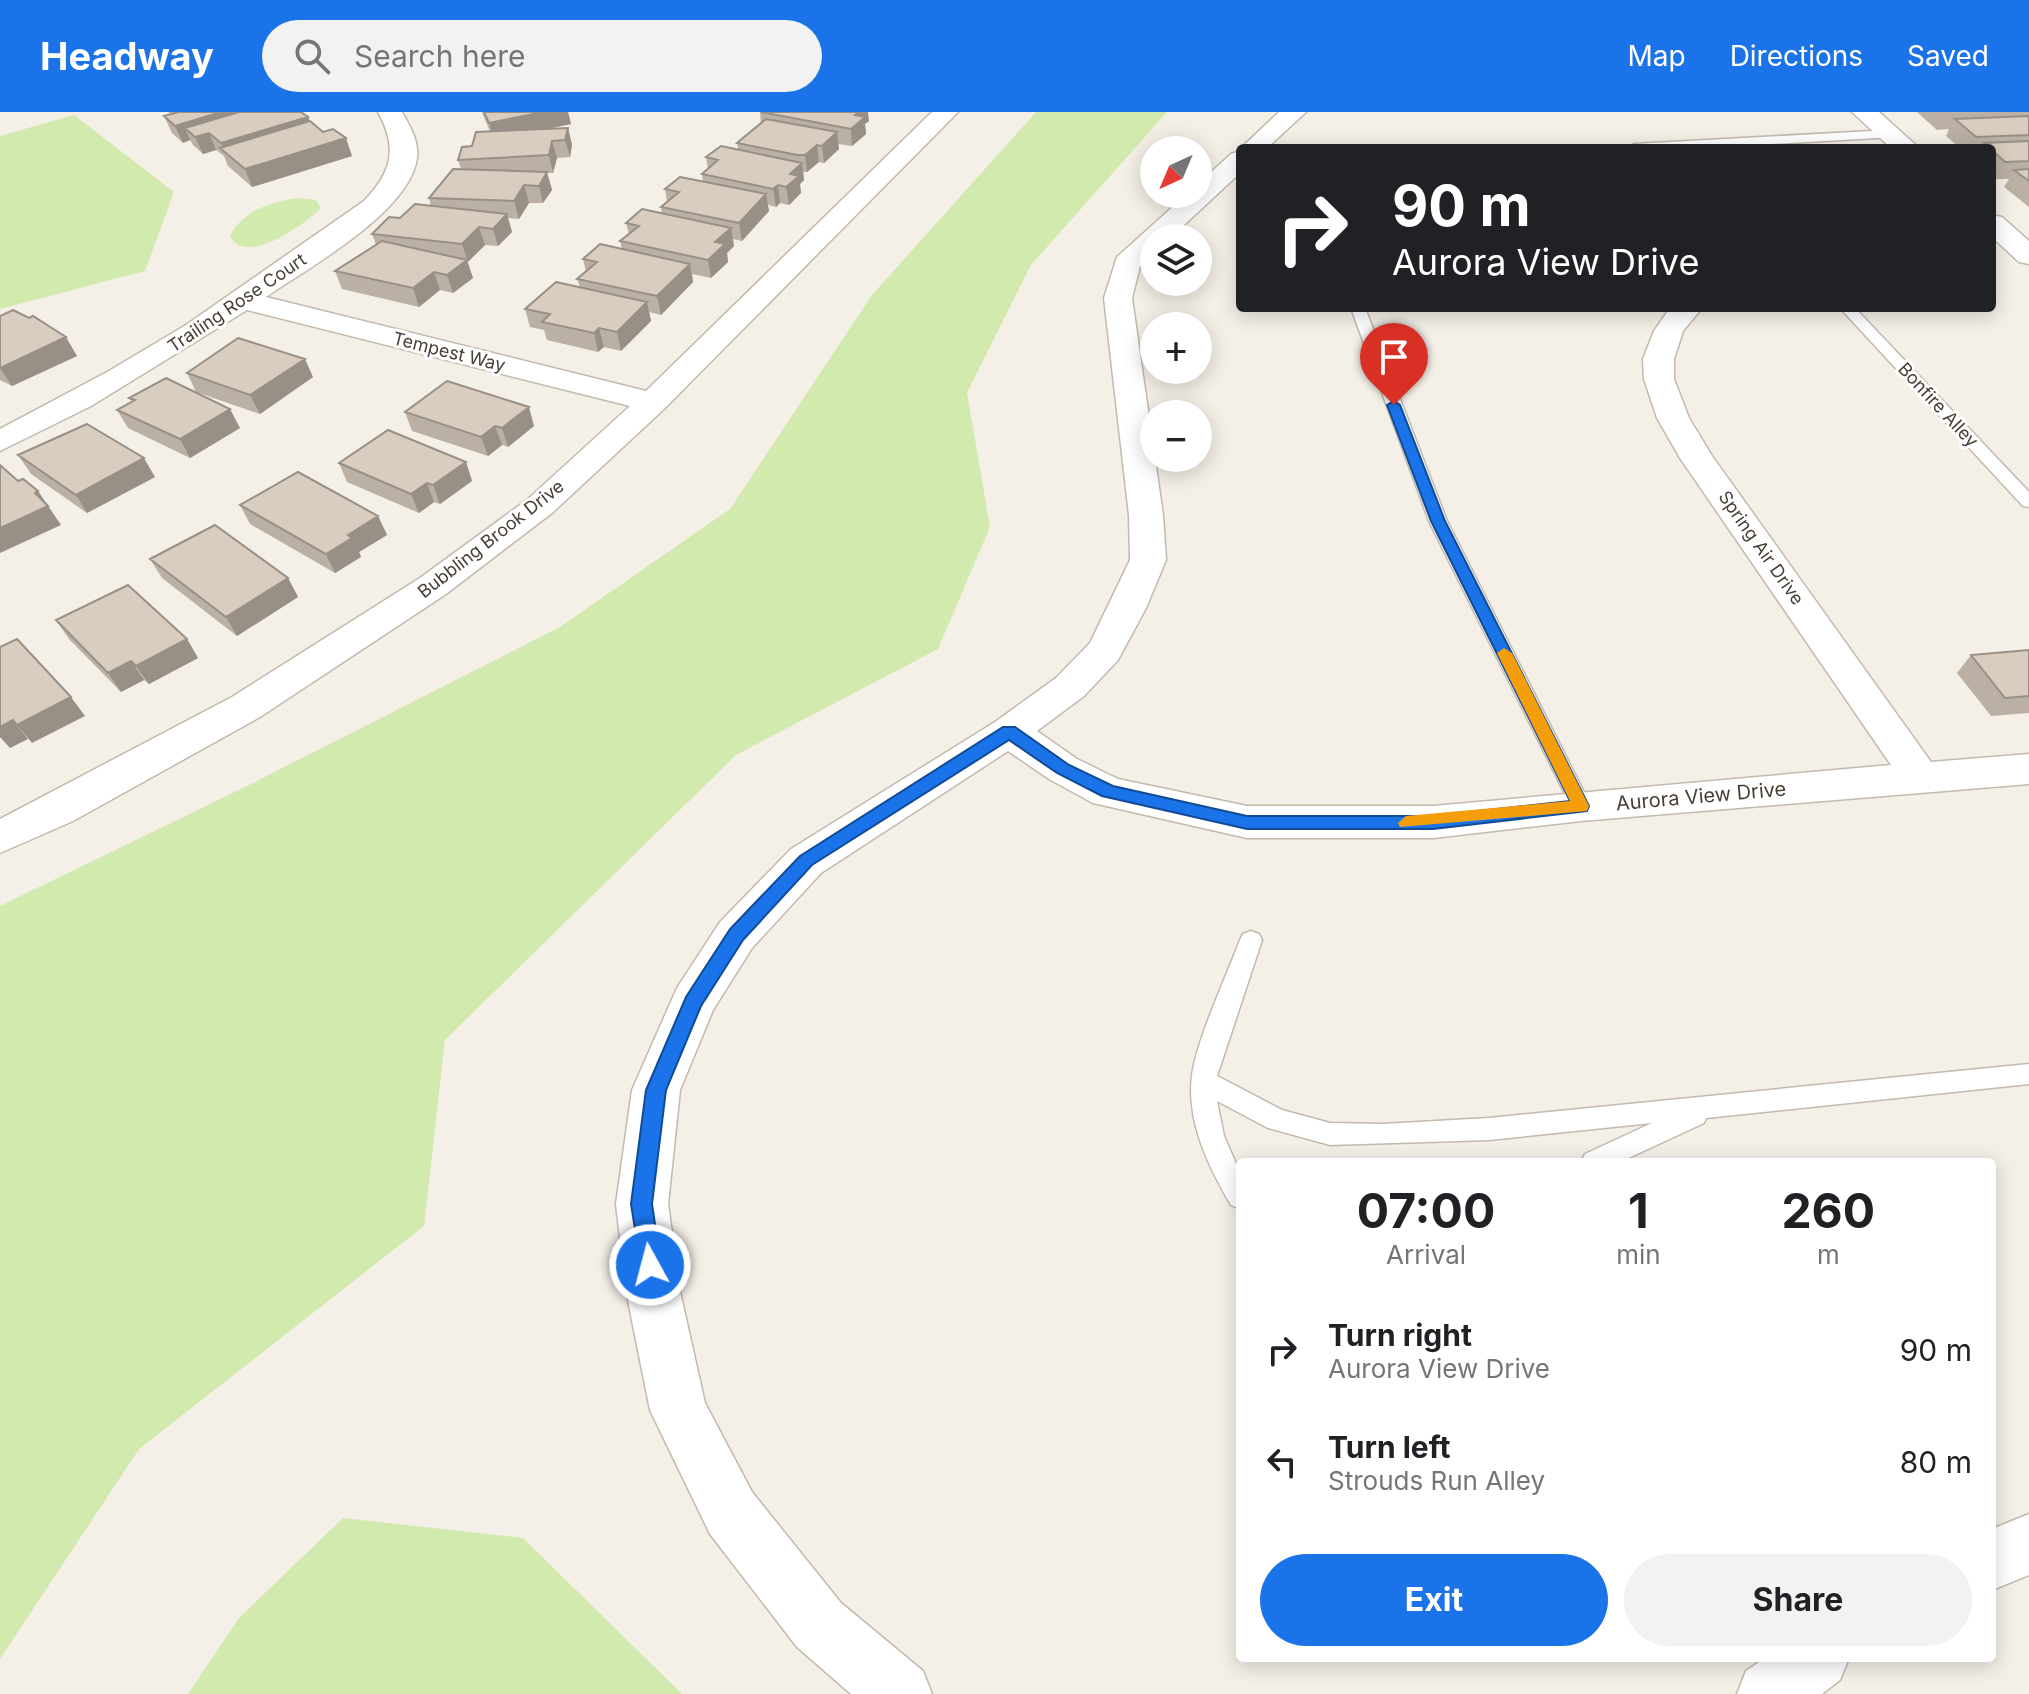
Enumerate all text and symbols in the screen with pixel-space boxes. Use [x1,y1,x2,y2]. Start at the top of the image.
search box [262,20,822,92]
text: Headway [40,33,214,79]
icon: search [290,34,334,78]
text: Search here [354,38,525,74]
text: Map [1627,39,1686,73]
text: Directions [1730,39,1863,73]
text: Saved [1907,39,1989,73]
north arrow [1140,136,1212,208]
map controls [1140,136,1212,472]
text: 90 m [1392,172,1531,240]
icon: right [1260,176,1364,280]
button: layers [1140,224,1212,296]
text: Aurora View Drive [1392,240,1699,284]
street label: Trailing Rose Court [164,249,310,357]
button: + [1140,312,1212,384]
pin [1360,323,1428,405]
street label: Tempest Way [391,327,508,376]
icon: arrive [1372,335,1416,379]
street label: Bonfire Alley [1894,358,1983,451]
button: − [1140,400,1212,472]
street label: Bubbling Brook Drive [414,475,568,602]
street label: Spring Air Drive [1714,487,1808,609]
street label: Aurora View Drive [1615,777,1787,815]
text: 07:00 [1357,1181,1495,1240]
text: 1 [1628,1181,1649,1240]
text: 260 [1781,1181,1875,1240]
position arrow [608,1223,692,1307]
text: Arrival [1386,1239,1466,1270]
text: min [1616,1239,1661,1270]
text: m [1817,1239,1840,1270]
text: Turn right [1328,1317,1472,1353]
icon: right [1260,1328,1304,1372]
text: 90 m [1900,1332,1972,1368]
text: Aurora View Drive [1328,1353,1550,1384]
text: Turn left [1328,1429,1450,1465]
icon: left [1260,1440,1304,1484]
text: 80 m [1900,1444,1972,1480]
text: Strouds Run Alley [1328,1465,1545,1496]
button: Exit [1260,1554,1608,1646]
button: Share [1624,1554,1972,1646]

